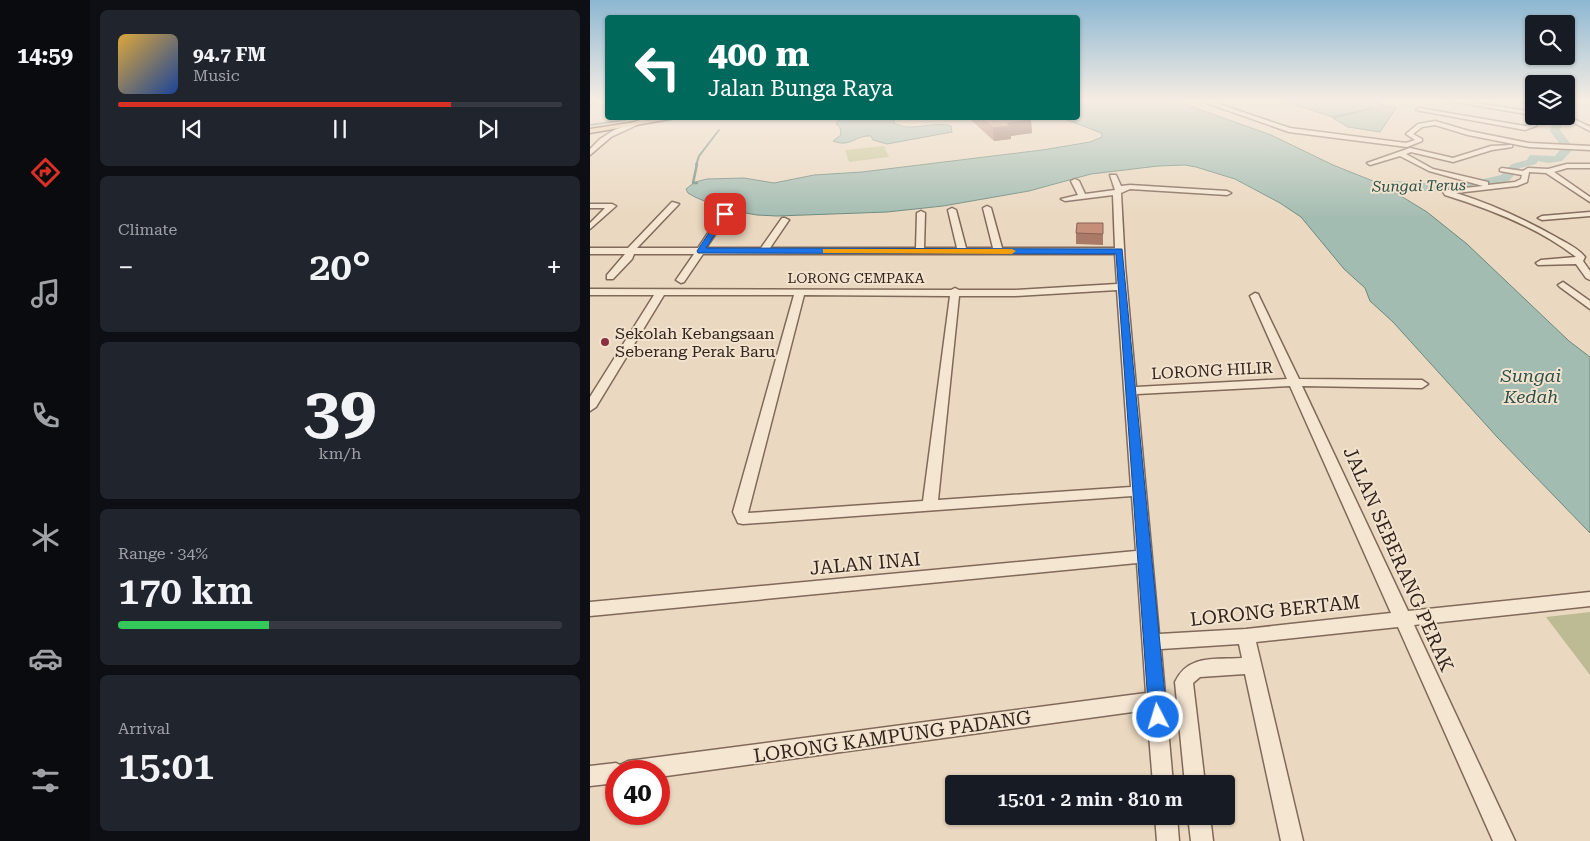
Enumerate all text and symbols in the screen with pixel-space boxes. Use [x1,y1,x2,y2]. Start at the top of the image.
map controls [1525,15,1575,125]
button: search [1525,15,1575,65]
text: 400 m [708,34,809,75]
icon: left [625,35,690,100]
text: 14:59 [17,43,73,68]
text: 94.7 FM [193,43,266,66]
text: Music [193,66,240,85]
button: layers [1525,75,1575,125]
text: Jalan Bunga Raya [708,76,893,101]
icon: previous [178,115,206,143]
icon: pause [326,115,354,143]
icon: next [474,115,502,143]
icon: directions [28,155,63,190]
water label: Sungai Terus [1371,176,1466,196]
pin [704,193,746,235]
icon: arrive [711,200,739,228]
text: Climate [118,220,177,239]
text: 20° [309,245,371,289]
text: − [118,251,134,284]
text: + [546,251,562,284]
street label: LORONG CEMPAKA [788,270,925,286]
icon: music [28,276,63,311]
place label: Sekolah Kebangsaan Seberang Perak Baru [615,324,775,361]
marker: Sekolah Kebangsaan Seberang Perak Baru [599,336,611,348]
street label: LORONG HILIR [1151,358,1273,383]
water label: Sungai Kedah [1500,365,1561,407]
text: 39 [304,373,376,449]
icon: phone [28,398,63,433]
street label: JALAN SEBERANG PERAK [1338,443,1459,675]
text: km/h [319,444,361,463]
icon: climate [28,520,63,555]
text: Range · 34% [118,544,208,563]
street label: JALAN INAI [809,547,921,580]
text: 170 km [118,569,253,613]
street label: LORONG BERTAM [1189,590,1361,631]
icon: car [28,641,63,676]
position arrow [1131,690,1183,742]
street label: LORONG KAMPUNG PADANG [752,706,1032,767]
text: Arrival [118,719,170,738]
text: 15:01 [118,744,214,788]
speed limit sign: 40 [605,760,670,825]
icon: filters [28,763,63,798]
text: 15:01 · 2 min · 810 m [997,788,1183,811]

